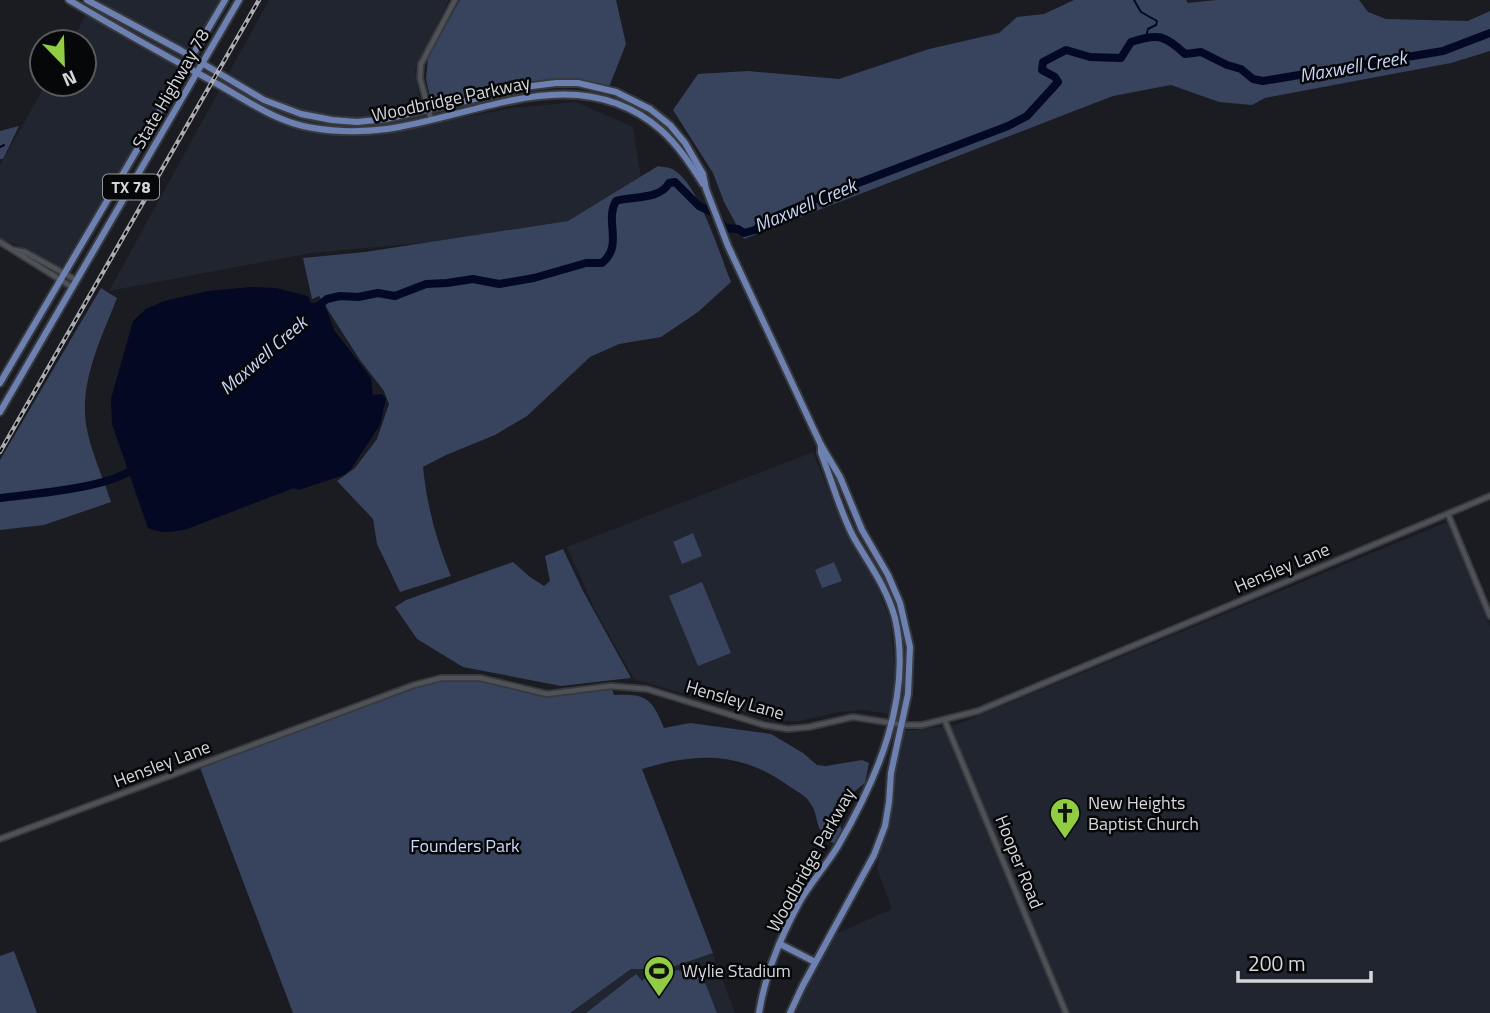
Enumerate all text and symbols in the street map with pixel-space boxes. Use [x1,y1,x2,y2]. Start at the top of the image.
street label: State Highway 78 [125,24,216,154]
north arrow [28,28,98,98]
water label: Maxwell Creek [1297,41,1411,89]
text: N [58,63,82,95]
street label: Woodbridge Parkway [369,68,533,128]
water label: Maxwell Creek [749,169,863,239]
road number: TX 78 [103,174,159,200]
water label: Maxwell Creek [212,306,315,401]
street label: Hensley Lane [1230,535,1334,600]
street label: Hensley Lane [683,673,788,726]
street label: Hensley Lane [110,733,214,794]
street label: Woodbridge Parkway [760,782,862,937]
place label: New Heights Baptist Church [1088,789,1199,837]
church icon: New Heights Baptist Church [1048,796,1082,840]
street label: Hooper Road [988,811,1050,913]
park label: Founders Park [410,832,520,859]
scale bar [1238,940,1371,984]
text: 200 m [1248,947,1305,979]
sports icon: Wylie Stadium [642,954,676,998]
place label: Wylie Stadium [682,957,791,984]

